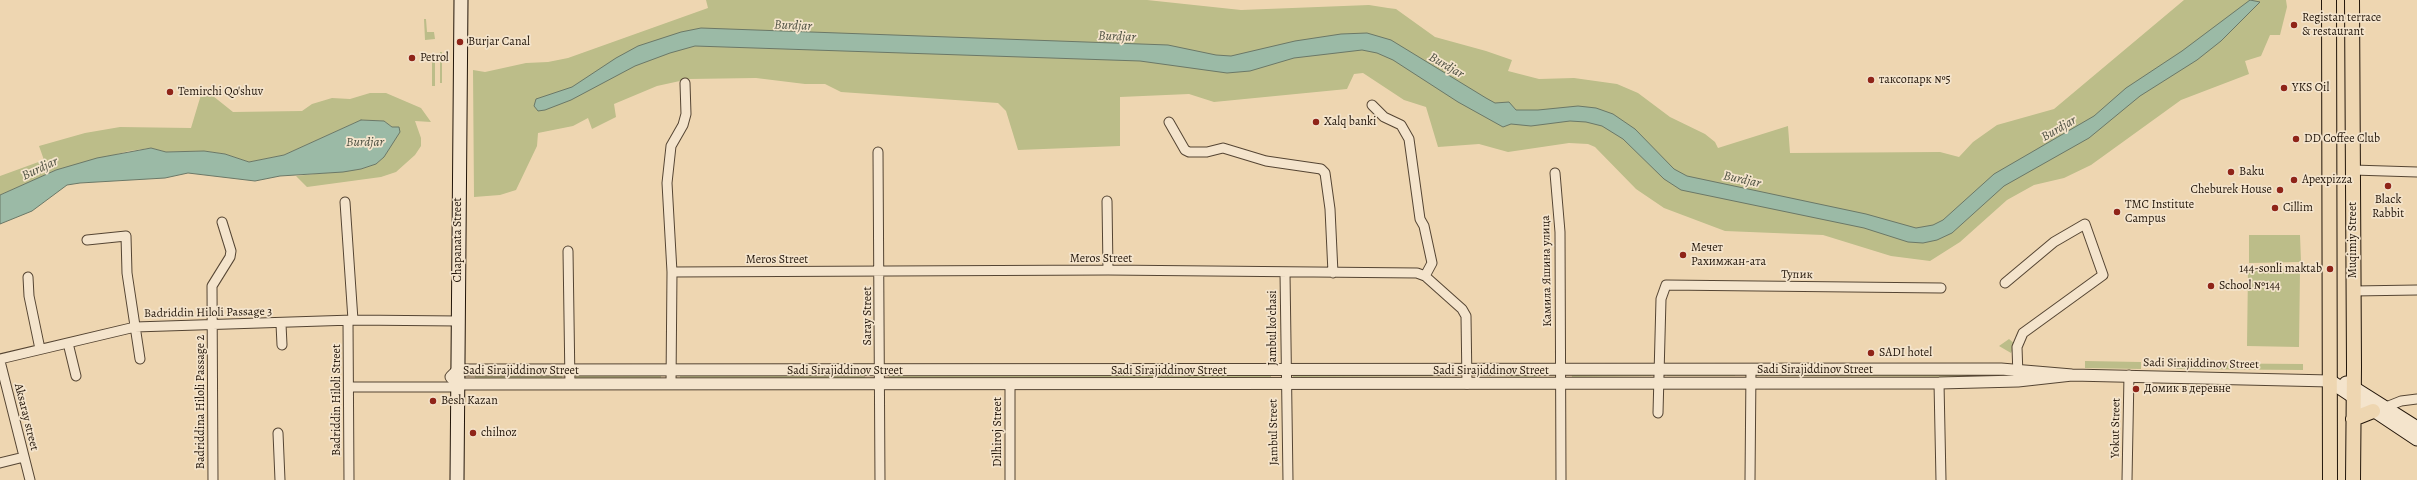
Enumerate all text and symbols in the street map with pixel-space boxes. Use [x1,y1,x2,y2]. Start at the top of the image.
place label: Registan terrace & restaurant [2302,11,2381,39]
water label: Burdjar [774,18,812,34]
marker: Registan terrace & restaurant [2289,20,2299,30]
water label: Burdjar [1098,29,1136,45]
place label: Burjar Canal [468,35,530,49]
marker: Burjar Canal [455,37,465,47]
water label: Burdjar [1426,50,1466,82]
place label: Petrol [420,51,449,65]
marker: Petrol [407,53,417,63]
place label: таксопарк №5 [1879,73,1951,87]
marker: таксопарк №5 [1866,75,1876,85]
place label: YKS Oil [2292,81,2329,95]
marker: YKS Oil [2279,83,2289,93]
place label: Temirchi Qo'shuv [178,85,263,99]
marker: Temirchi Qo'shuv [165,87,175,97]
water label: Burdjar [2039,113,2079,145]
place label: Xalq banki [1324,115,1376,129]
marker: Xalq banki [1311,117,1321,127]
place label: DD Coffee Club [2304,132,2380,146]
marker: DD Coffee Club [2291,134,2301,144]
water label: Burdjar [346,135,384,151]
water label: Burdjar [20,154,60,184]
place label: Baku [2239,165,2264,179]
marker: Baku [2226,167,2236,177]
water label: Burdjar [1722,168,1762,192]
place label: Apexpizza [2302,173,2352,187]
marker: Apexpizza [2289,175,2299,185]
marker: Black Rabbit [2383,181,2393,191]
place label: Cheburek House [2190,183,2272,197]
marker: Cheburek House [2275,185,2285,195]
place label: Black Rabbit [2372,193,2404,221]
street label: Chapanata Street [451,197,465,283]
place label: TMC Institute Campus [2125,198,2194,226]
place label: Cillim [2283,201,2313,215]
street label: Muqimiy Street [2346,202,2360,278]
marker: Cillim [2270,203,2280,213]
marker: TMC Institute Campus [2112,207,2122,217]
street label: Камила Яшина улица [1539,215,1555,327]
place label: Мечет Рахимжан-ата [1691,241,1766,269]
marker: Мечет Рахимжан-ата [1678,250,1688,260]
street label: Meros Street [1070,252,1132,266]
street label: Meros Street [746,253,808,267]
place label: 144-sonli maktab [2239,262,2322,276]
marker: 144-sonli maktab [2325,264,2335,274]
street label: Тупик [1781,268,1813,282]
place label: School №144 [2219,279,2280,293]
marker: School №144 [2206,281,2216,291]
street label: Saray Street [861,287,875,345]
street label: Jambul ko'chasi [1266,290,1280,366]
street label: Badriddin Hiloli Passage 3 [144,305,272,321]
street label: Badriddina Hiloli Passage 2 [194,335,208,469]
street label: Badriddin Hiloli Street [330,344,344,456]
place label: SADI hotel [1879,346,1932,360]
marker: SADI hotel [1866,348,1876,358]
street label: Sadi Sirajiddinov Street [2143,356,2259,372]
street label: Sadi Sirajiddinov Street [1757,363,1873,377]
street label: Sadi Sirajiddinov Street [463,364,579,378]
street label: Sadi Sirajiddinov Street [787,364,903,378]
street label: Sadi Sirajiddinov Street [1111,364,1227,378]
street label: Sadi Sirajiddinov Street [1433,364,1549,378]
street label: Aksaray street [11,382,41,452]
place label: Домик в деревне [2144,382,2231,396]
marker: Домик в деревне [2131,384,2141,394]
place label: Besh Kazan [441,394,498,408]
marker: Besh Kazan [428,396,438,406]
street label: Dilhiroj Street [991,397,1005,467]
street label: Yokut Street [2108,398,2124,458]
street label: Jambul Street [1266,399,1282,465]
place label: chilnoz [481,426,517,440]
marker: chilnoz [468,428,478,438]

